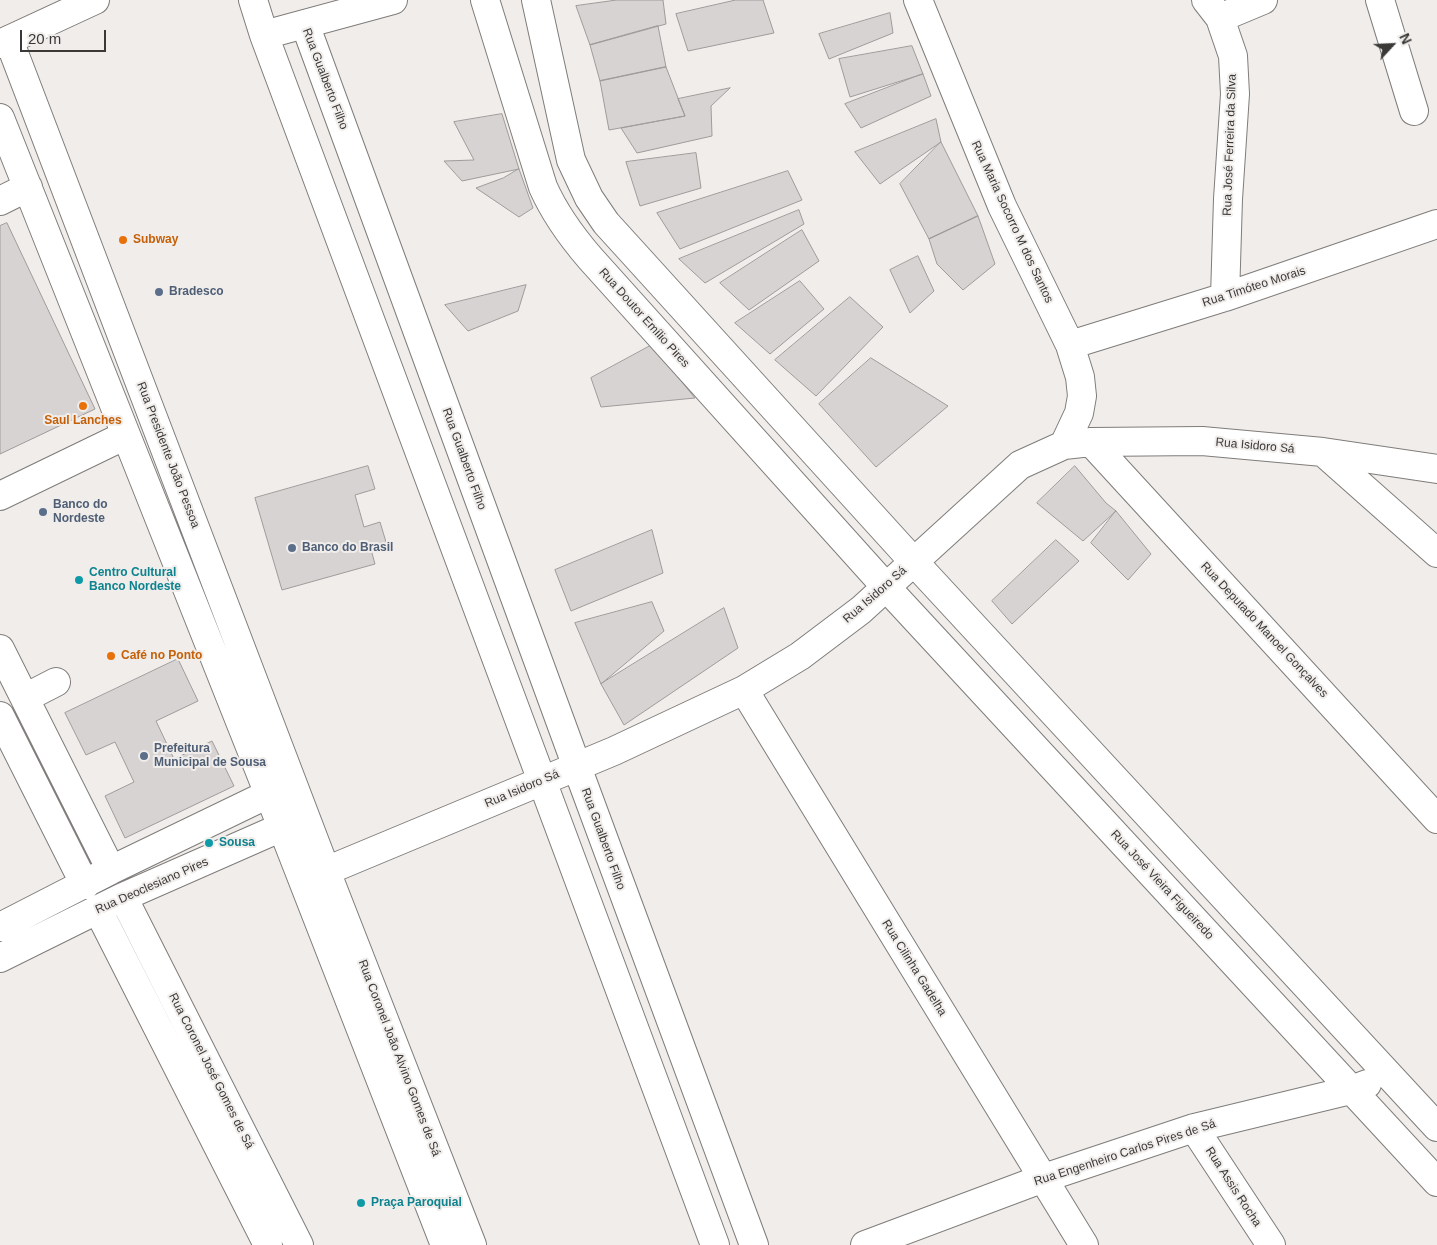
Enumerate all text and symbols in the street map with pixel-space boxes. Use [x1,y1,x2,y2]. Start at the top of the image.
scale bar [22,20,109,52]
north arrow [1367,20,1417,70]
street label: Rua Gualberto Filho [299,26,351,132]
text: 20 m [28,30,61,47]
text: N [1396,31,1415,47]
street label: Rua José Ferreira da Silva [1220,74,1240,216]
street label: Rua Maria Socorro M dos Santos [968,139,1056,305]
place label: Subway [133,233,178,247]
marker: Subway [117,234,129,246]
street label: Rua Timóteo Morais [1201,264,1307,310]
street label: Rua Doutor Emílio Pires [596,265,692,371]
place label: Bradesco [169,285,224,299]
marker: Bradesco [153,286,165,298]
street label: Rua Presidente João Pessoa [133,380,203,530]
marker: Saul Lanches [77,400,89,412]
street label: Rua Gualberto Filho [439,406,489,512]
place label: Saul Lanches [44,414,122,428]
street label: Rua Isidoro Sá [1215,435,1295,457]
place label: Banco do Nordeste [53,498,108,526]
marker: Banco do Nordeste [37,506,49,518]
place label: Banco do Brasil [302,541,393,555]
marker: Banco do Brasil [286,542,298,554]
street label: Rua Deputado Manoel Gonçalves [1197,559,1331,701]
street label: Rua Isidoro Sá [840,564,910,626]
place label: Centro Cultural Banco Nordeste [89,566,181,594]
marker: Centro Cultural Banco Nordeste [73,574,85,586]
place label: Café no Ponto [121,649,202,663]
marker: Café no Ponto [105,650,117,662]
place label: Prefeitura Municipal de Sousa [154,742,266,770]
marker: Prefeitura Municipal de Sousa [138,750,150,762]
street label: Rua Isidoro Sá [483,767,561,811]
street label: Rua Gualberto Filho [578,786,628,892]
street label: Rua José Vieira Figueiredo [1107,827,1217,943]
place label: Sousa [219,836,255,850]
marker: Sousa [203,837,215,849]
street label: Rua Deoclesiano Pires [93,855,211,917]
street label: Rua Cilinha Gadelha [879,917,949,1019]
street label: Rua Coronel João Alvino Gomes de Sá [355,958,443,1158]
street label: Rua Coronel José Gomes de Sá [165,991,257,1151]
street label: Rua Engenheiro Carlos Pires de Sá [1032,1117,1218,1189]
street label: Rua Assis Rocha [1202,1144,1264,1230]
place label: Praça Paroquial [371,1196,462,1210]
marker: Praça Paroquial [355,1197,367,1209]

